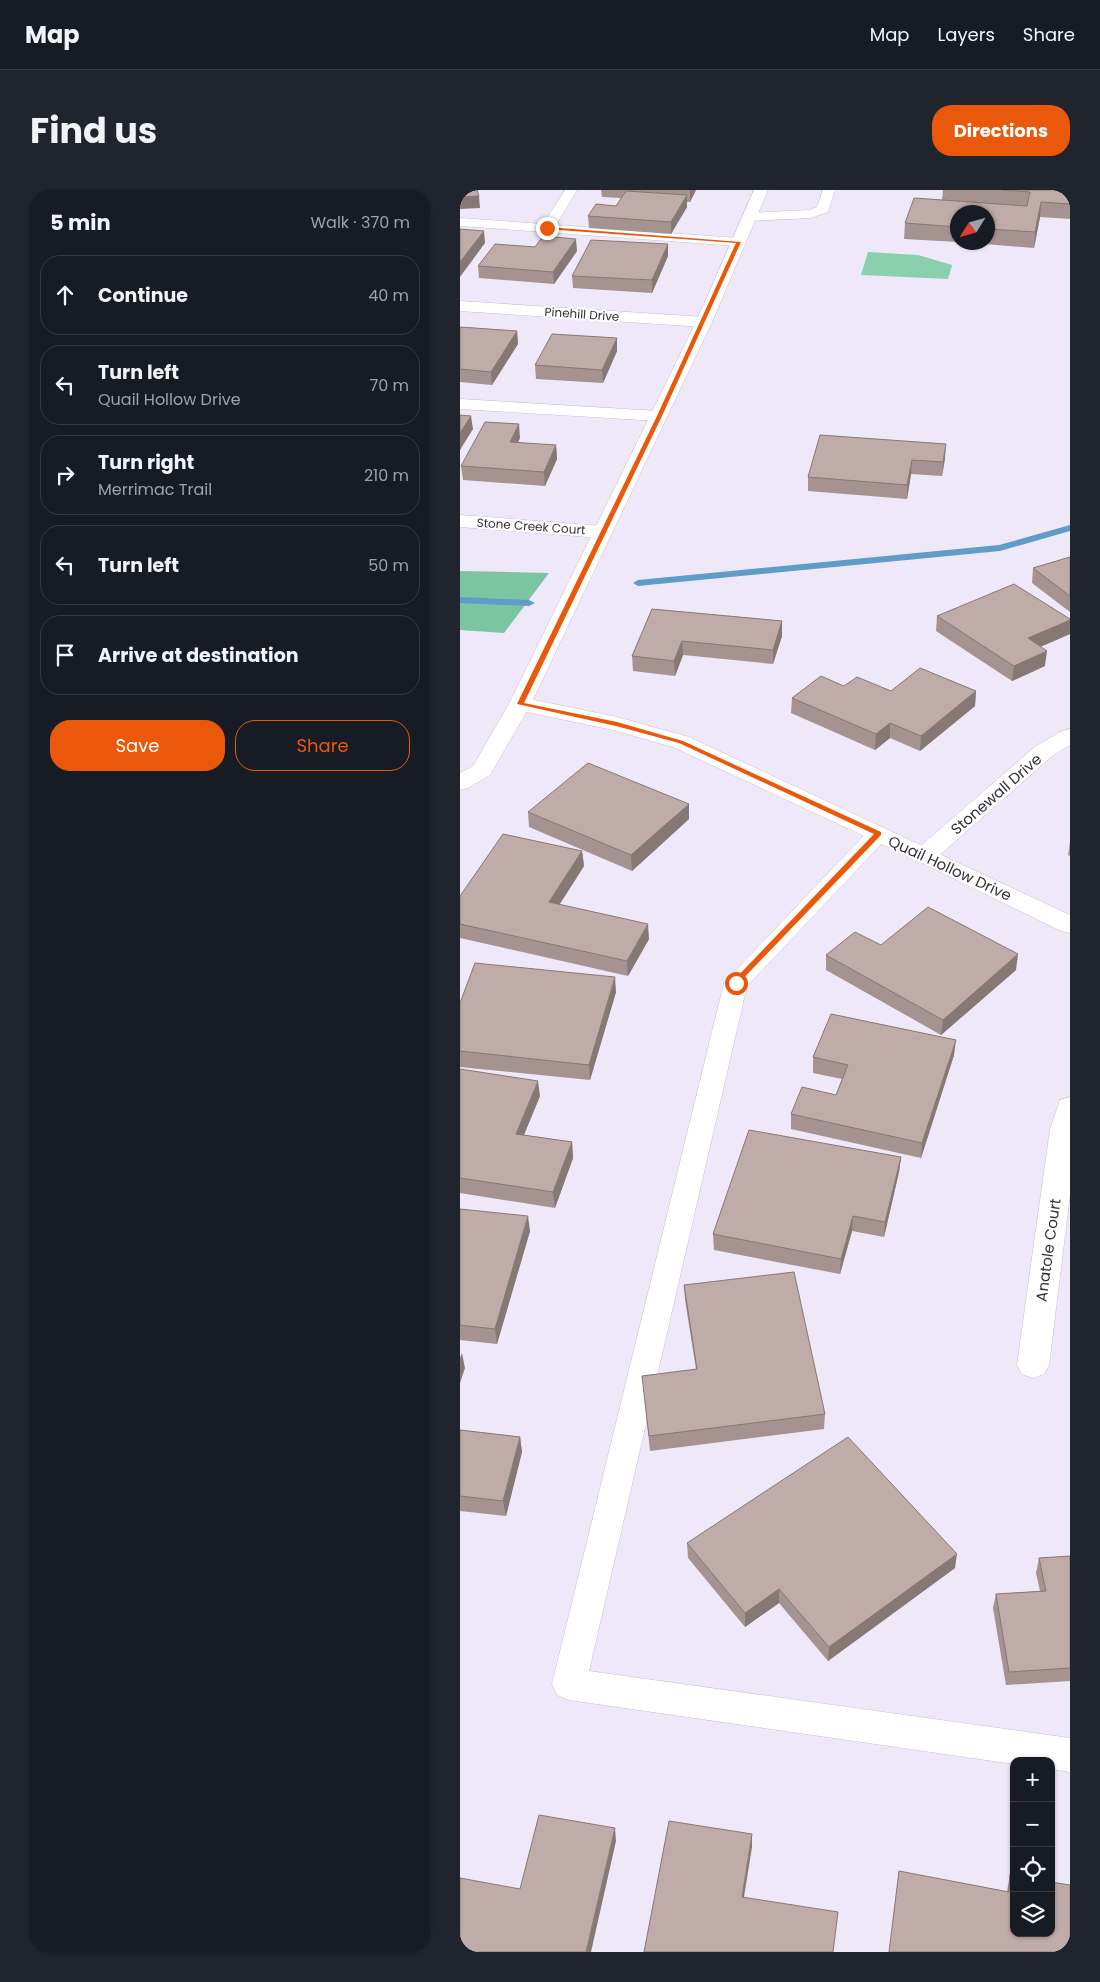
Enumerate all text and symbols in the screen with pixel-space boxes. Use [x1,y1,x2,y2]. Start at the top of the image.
text: Map [25,18,80,51]
text: Map [870,22,910,47]
text: Layers [938,22,995,47]
text: Share [1023,22,1075,47]
button: Directions [932,105,1070,156]
text: Find us [30,106,157,155]
north arrow [950,205,995,250]
text: 5 min [50,208,111,237]
text: Walk · 370 m [310,211,410,234]
route end [536,217,559,240]
icon: ahead [51,281,79,309]
text: Continue [98,282,188,309]
text: 40 m [368,284,409,307]
street label: Pinehill Drive [544,303,620,325]
text: Turn left [98,359,179,386]
icon: left [51,371,79,399]
text: 70 m [369,374,409,397]
text: Quail Hollow Drive [98,388,241,411]
text: Turn right [98,449,194,476]
icon: right [51,461,79,489]
text: 210 m [364,464,409,487]
text: Merrimac Trail [98,478,212,501]
street label: Stone Creek Court [476,514,586,538]
icon: left [51,551,79,579]
text: Turn left [98,552,179,579]
text: 50 m [368,554,409,577]
icon: arrive [51,641,79,669]
text: Arrive at destination [98,642,299,669]
button: Save [50,720,225,771]
button: Share [235,720,410,771]
street label: Stonewall Drive [946,749,1046,839]
street label: Quail Hollow Drive [885,830,1015,906]
route start [725,972,748,995]
street label: Anatole Court [1030,1197,1066,1303]
map controls [1010,1757,1055,1937]
button: + [1010,1757,1055,1802]
button: − [1010,1802,1055,1847]
button: locate [1010,1847,1055,1892]
button: layers [1010,1892,1055,1937]

